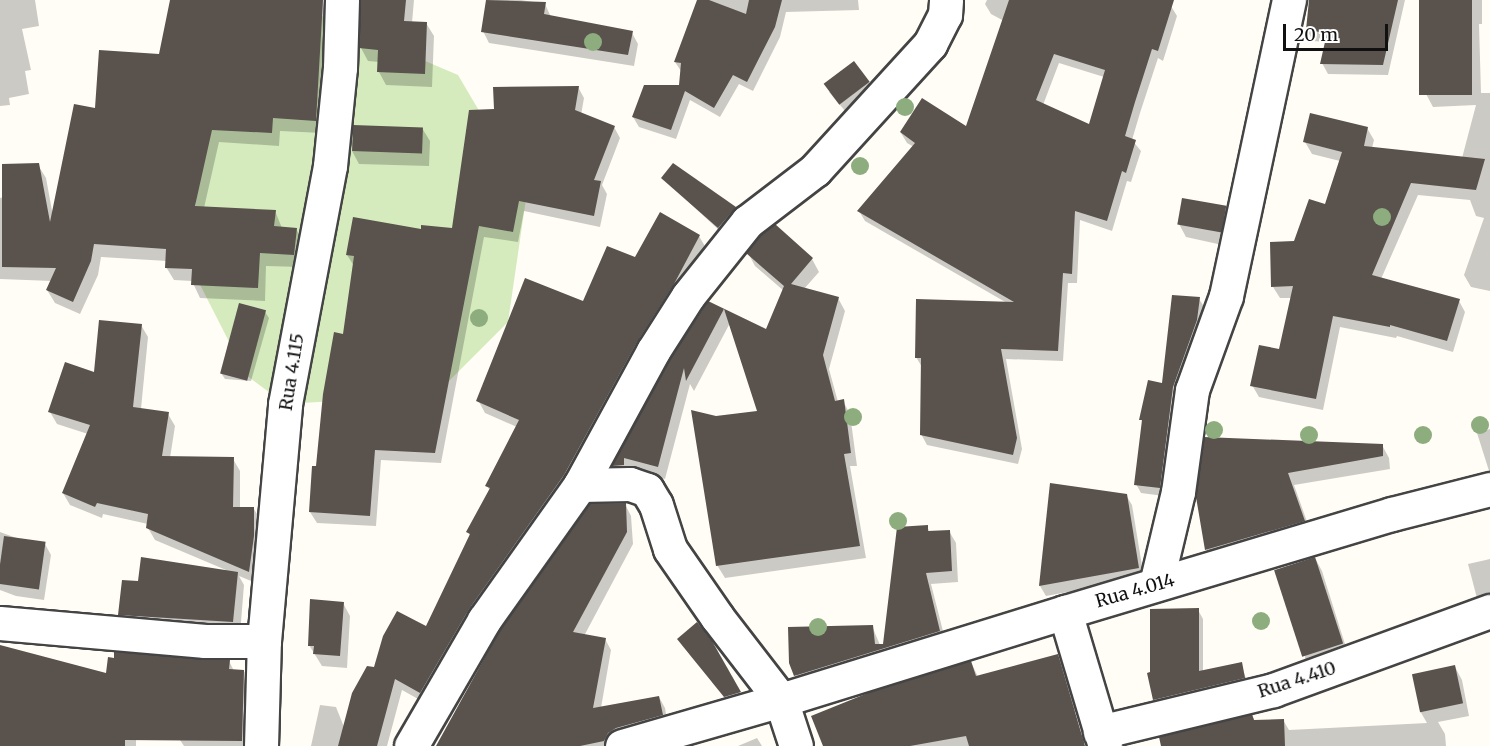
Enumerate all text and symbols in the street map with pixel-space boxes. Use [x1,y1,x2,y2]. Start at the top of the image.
scale bar [1286,12,1391,50]
text: 20 m [1294,23,1338,46]
street label: Rua 4.115 [275,332,309,412]
street label: Rua 4.014 [1093,569,1177,613]
street label: Rua 4.410 [1255,657,1339,703]

